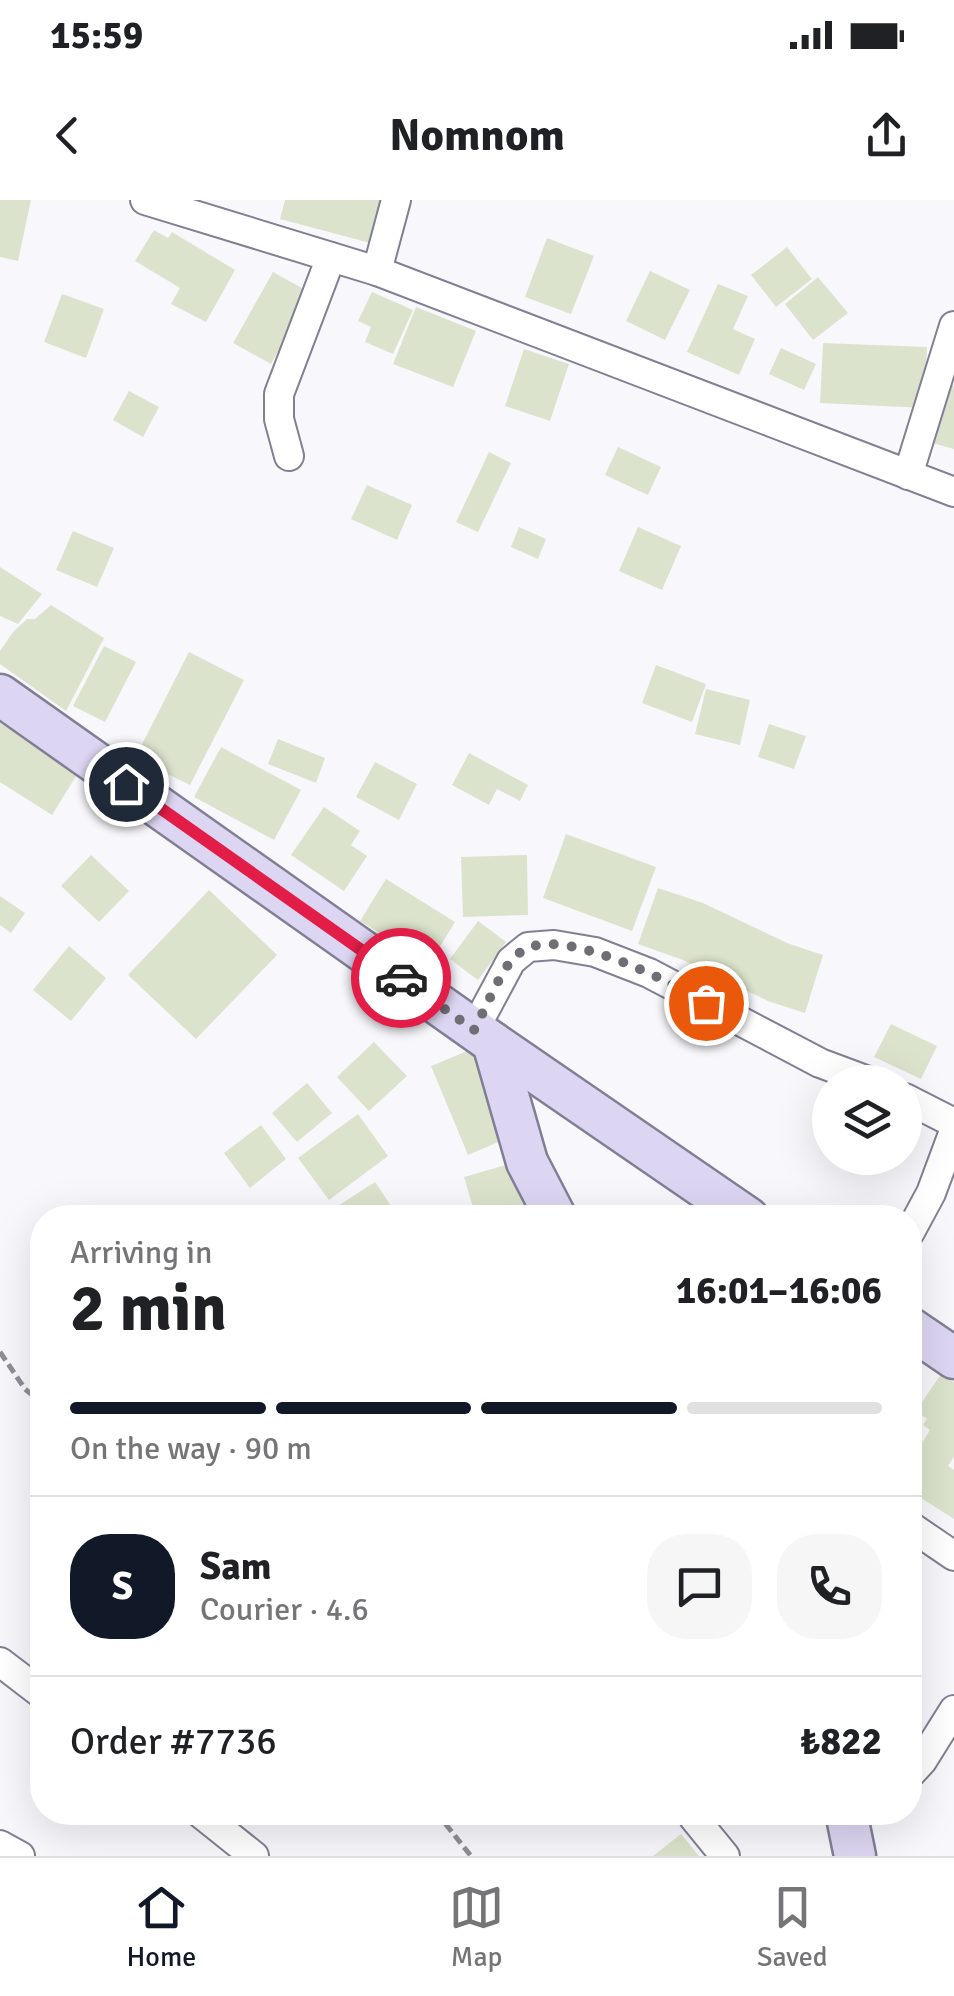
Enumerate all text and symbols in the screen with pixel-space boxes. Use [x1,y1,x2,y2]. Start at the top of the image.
text: 15:59 [50,12,143,59]
icon: back [40,108,95,163]
text: Nomnom [389,108,565,163]
icon: share [859,108,914,163]
pin [84,742,169,827]
icon: home [99,757,154,812]
courier [351,928,451,1028]
icon: car [374,951,429,1006]
pin [664,961,749,1046]
icon: bag [679,976,734,1031]
map controls [812,1065,922,1175]
button: layers [812,1065,922,1175]
text: Arriving in [70,1233,212,1272]
text: 16:01–16:06 [676,1267,882,1314]
text: 2 min [70,1269,227,1349]
text: On the way · 90 m [70,1429,312,1468]
button: chat [647,1534,752,1639]
button: phone [777,1534,882,1639]
text: Sam [200,1543,271,1590]
text: S [112,1563,133,1610]
text: Courier · 4.6 [200,1590,369,1629]
text: Order #7736 [70,1718,277,1765]
text: ₺822 [800,1718,882,1765]
tab: Home [126,1880,196,1974]
tab: Map [449,1880,504,1974]
tab: Saved [757,1880,828,1974]

